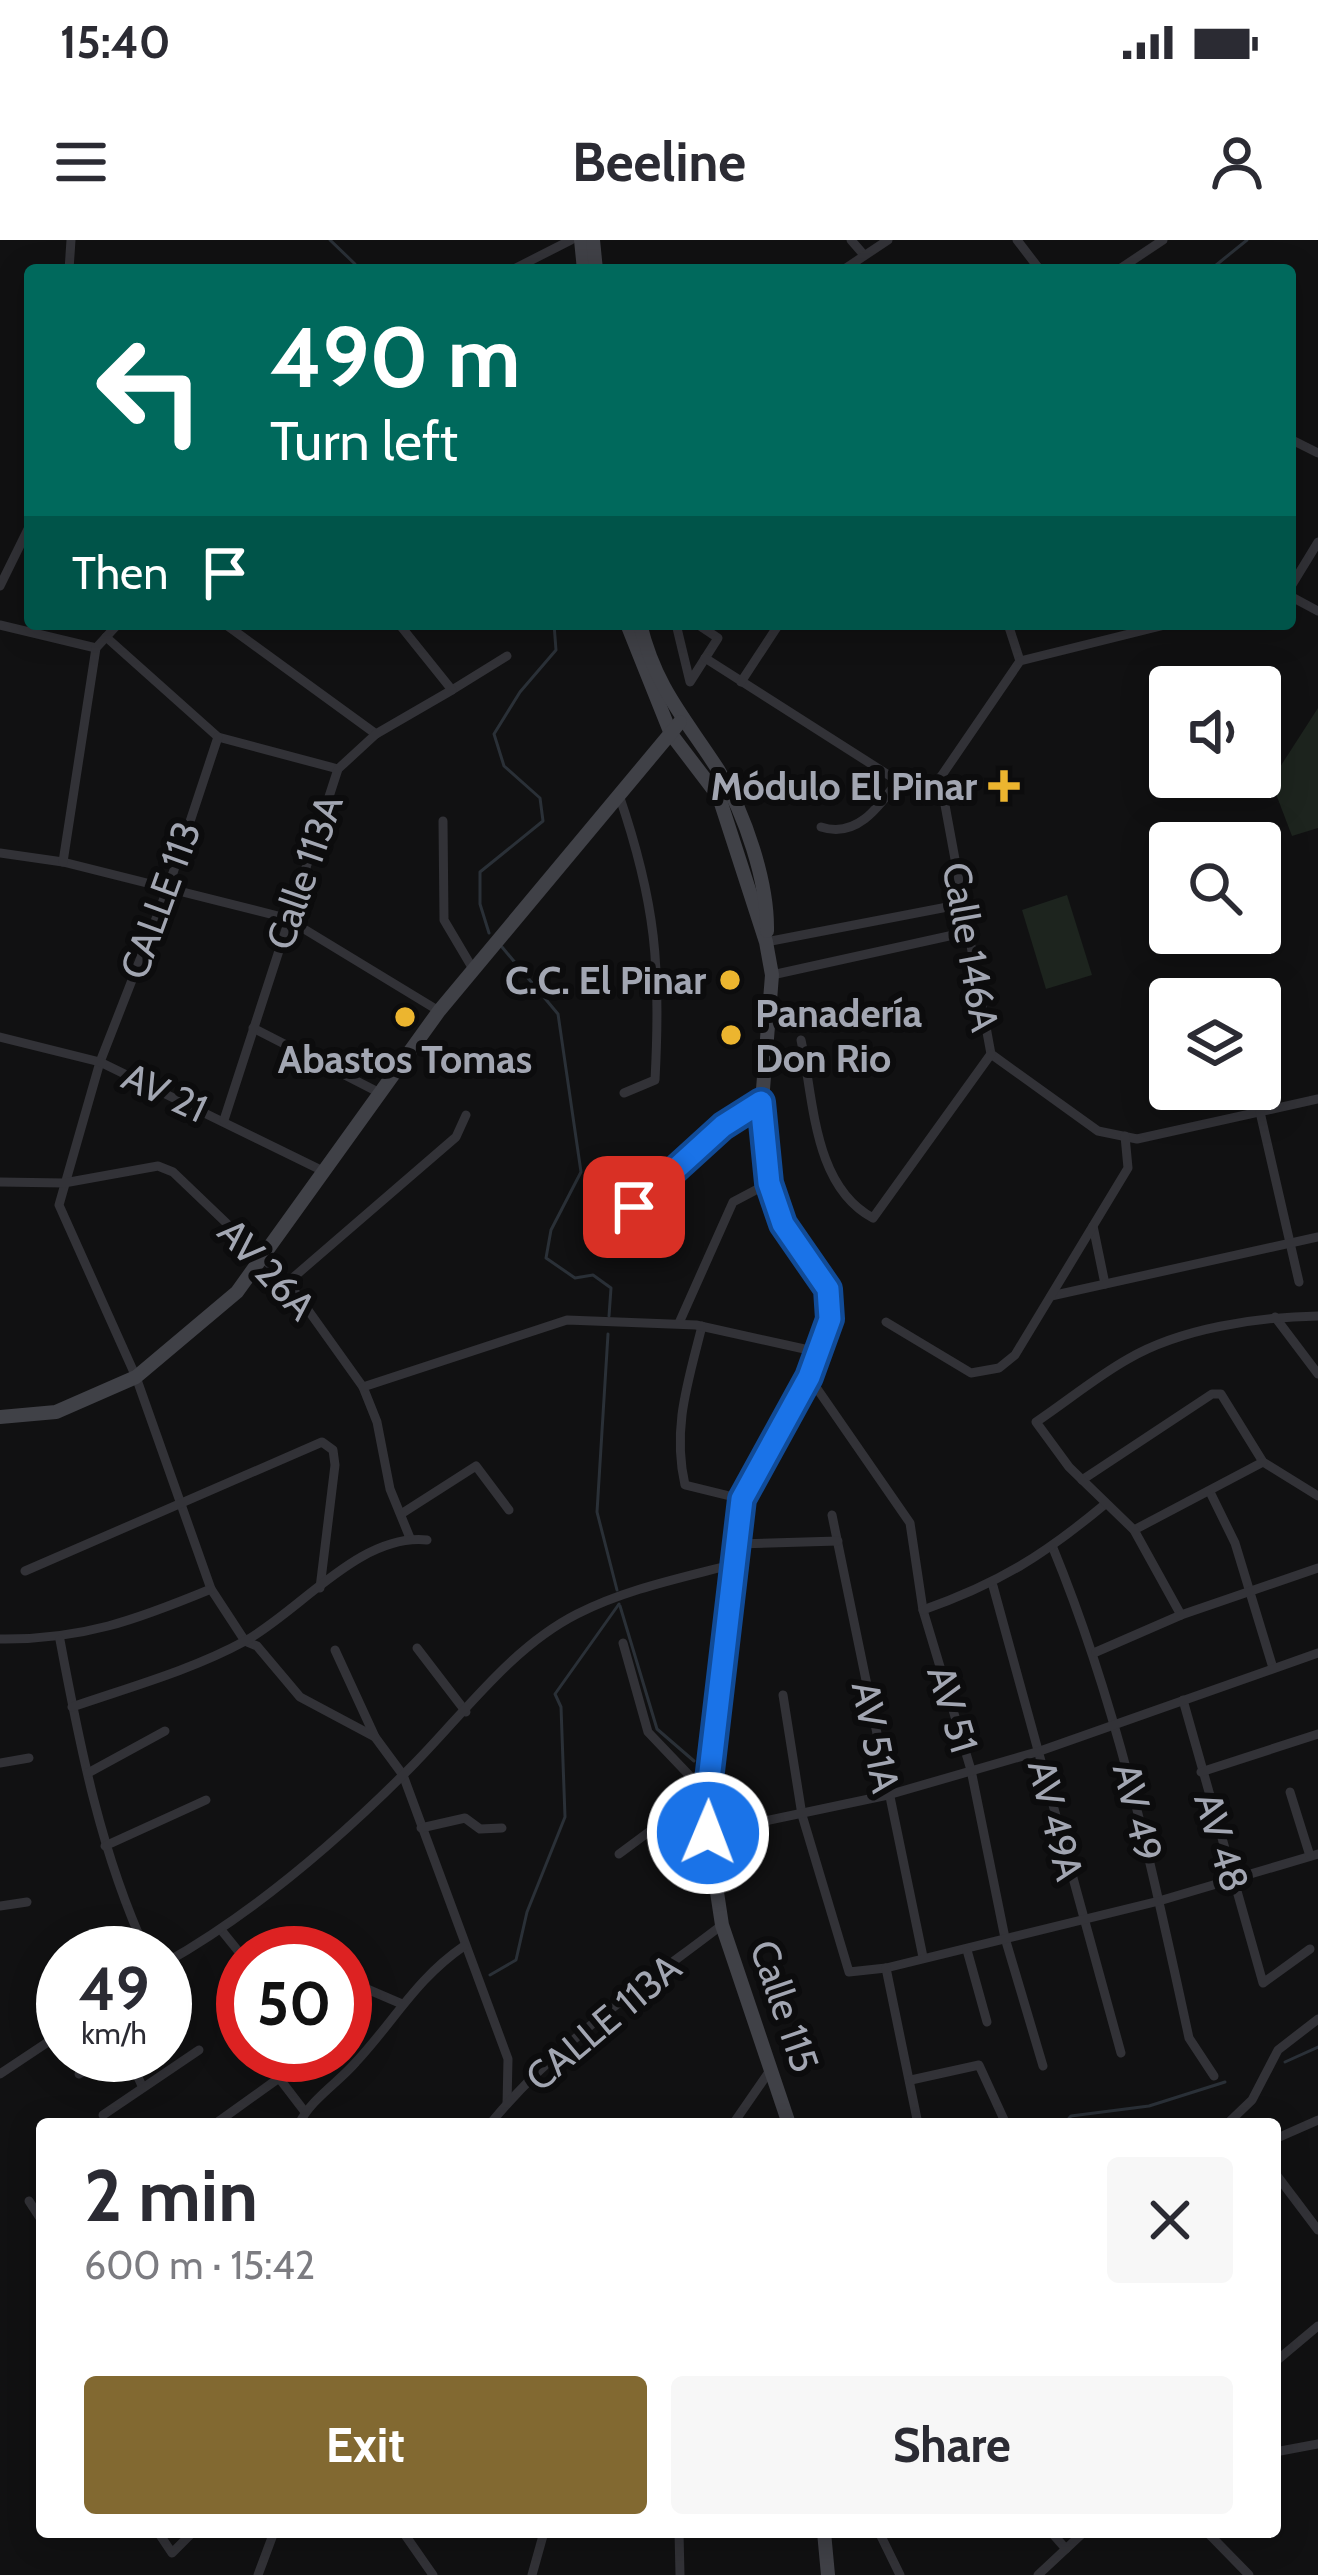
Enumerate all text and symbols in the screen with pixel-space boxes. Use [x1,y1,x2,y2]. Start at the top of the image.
text: 15:40 [60,15,170,69]
icon: menu [48,129,114,195]
text: Beeline [572,129,746,195]
icon: person [1204,129,1270,195]
text: 490 m [270,306,521,408]
icon: left [72,312,228,468]
text: Turn left [270,408,458,474]
icon: arrive [192,540,258,606]
text: Then [72,546,168,600]
map controls [1149,666,1281,1110]
button: sound [1149,666,1281,798]
place label: Módulo El Pinar [711,762,977,810]
marker: Módulo El Pinar [988,770,1020,802]
street label: Calle 113A [255,788,353,956]
street label: CALLE 113 [109,815,211,985]
button: search [1149,822,1281,954]
street label: Calle 146A [933,859,1009,1035]
place label: C.C. El Pinar [505,956,706,1004]
marker: C.C. El Pinar [717,967,743,993]
button: layers [1149,978,1281,1110]
place label: Panadería Don Rio [755,989,922,1082]
marker: Abastos Tomas [392,1004,418,1030]
marker: Panadería Don Rio [718,1022,744,1048]
place label: Abastos Tomas [278,1035,532,1083]
street label: AV 21 [115,1052,215,1132]
pin [583,1156,685,1258]
icon: arrive [601,1174,667,1240]
street label: AV 26A [208,1208,326,1330]
street label: AV 51 [917,1660,989,1758]
street label: AV 51A [842,1677,910,1797]
street label: AV 49A [1018,1755,1094,1885]
street label: AV 49 [1103,1758,1173,1866]
position arrow [645,1770,771,1896]
street label: AV 48 [1184,1787,1260,1897]
speed limit sign: 50 [216,1926,372,2082]
street label: Calle 115 [740,1934,830,2078]
street label: CALLE 113A [516,1943,690,2101]
text: 49 [79,1952,149,2025]
text: km/h [81,2015,147,2052]
text: 2 min [84,2152,258,2239]
button: close [1107,2157,1233,2283]
text: 600 m · 15:42 [84,2241,315,2289]
button: Exit [84,2376,647,2514]
button: Share [671,2376,1233,2514]

